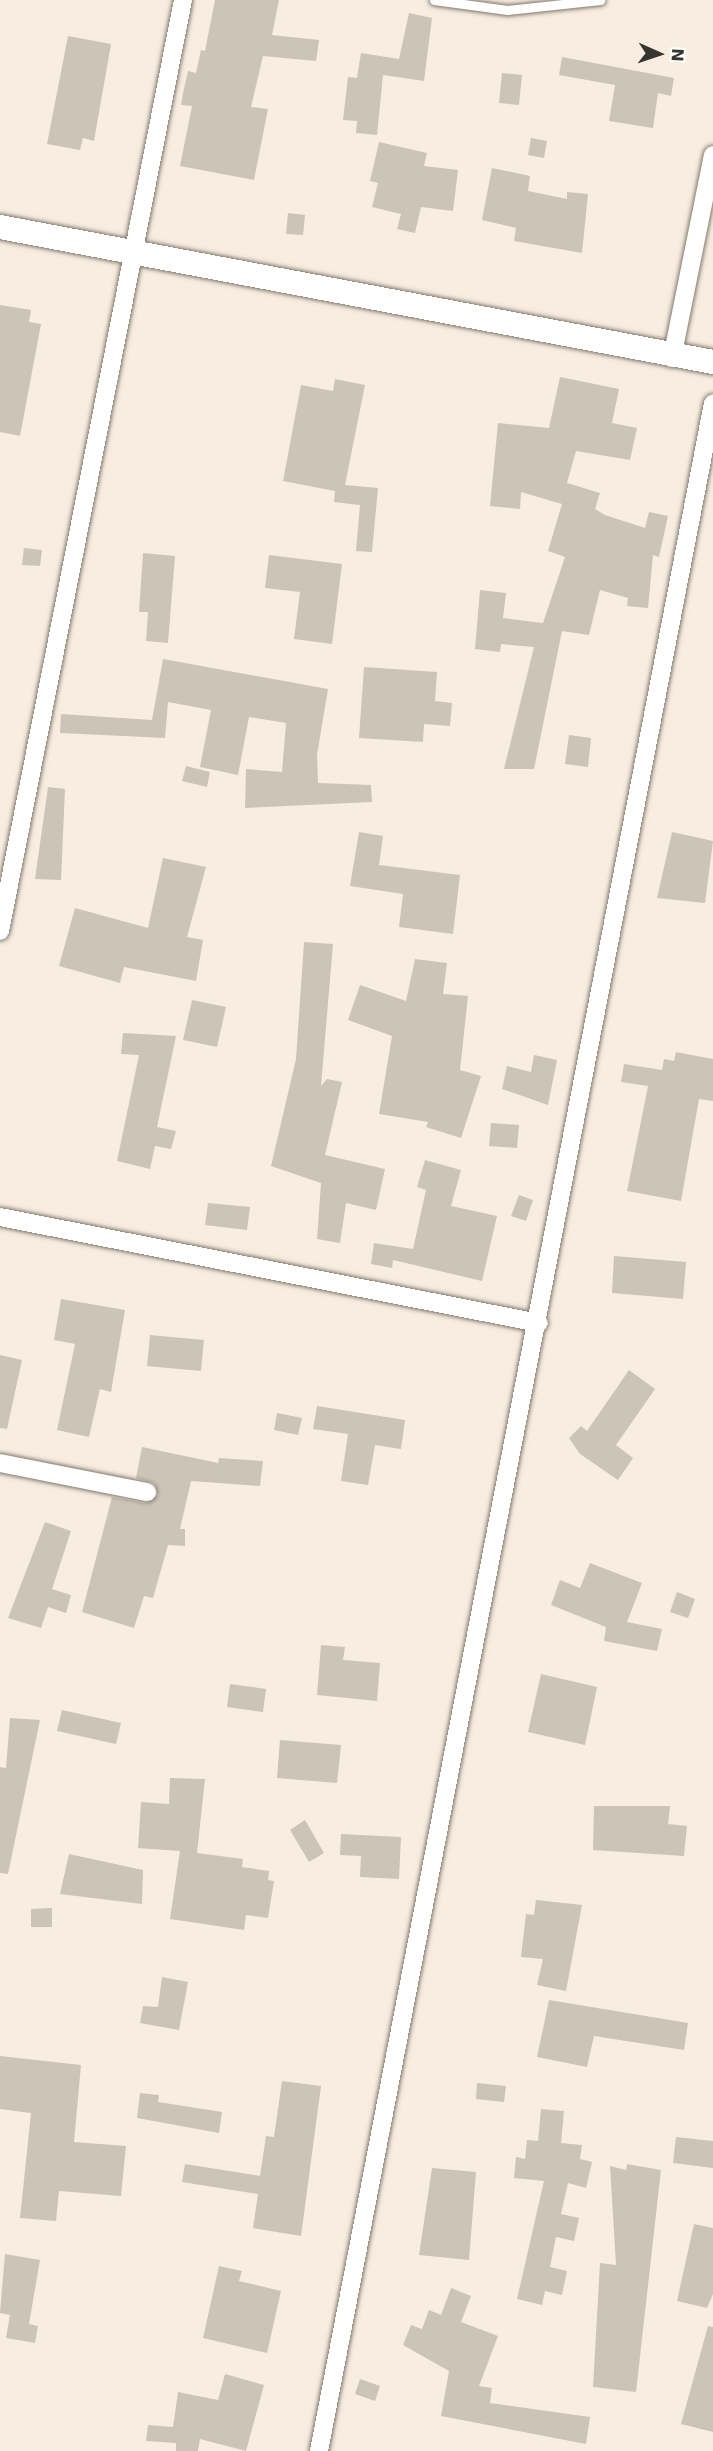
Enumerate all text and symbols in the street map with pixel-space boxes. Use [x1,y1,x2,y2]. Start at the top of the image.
north arrow [629,24,689,84]
text: N [668,48,687,62]

